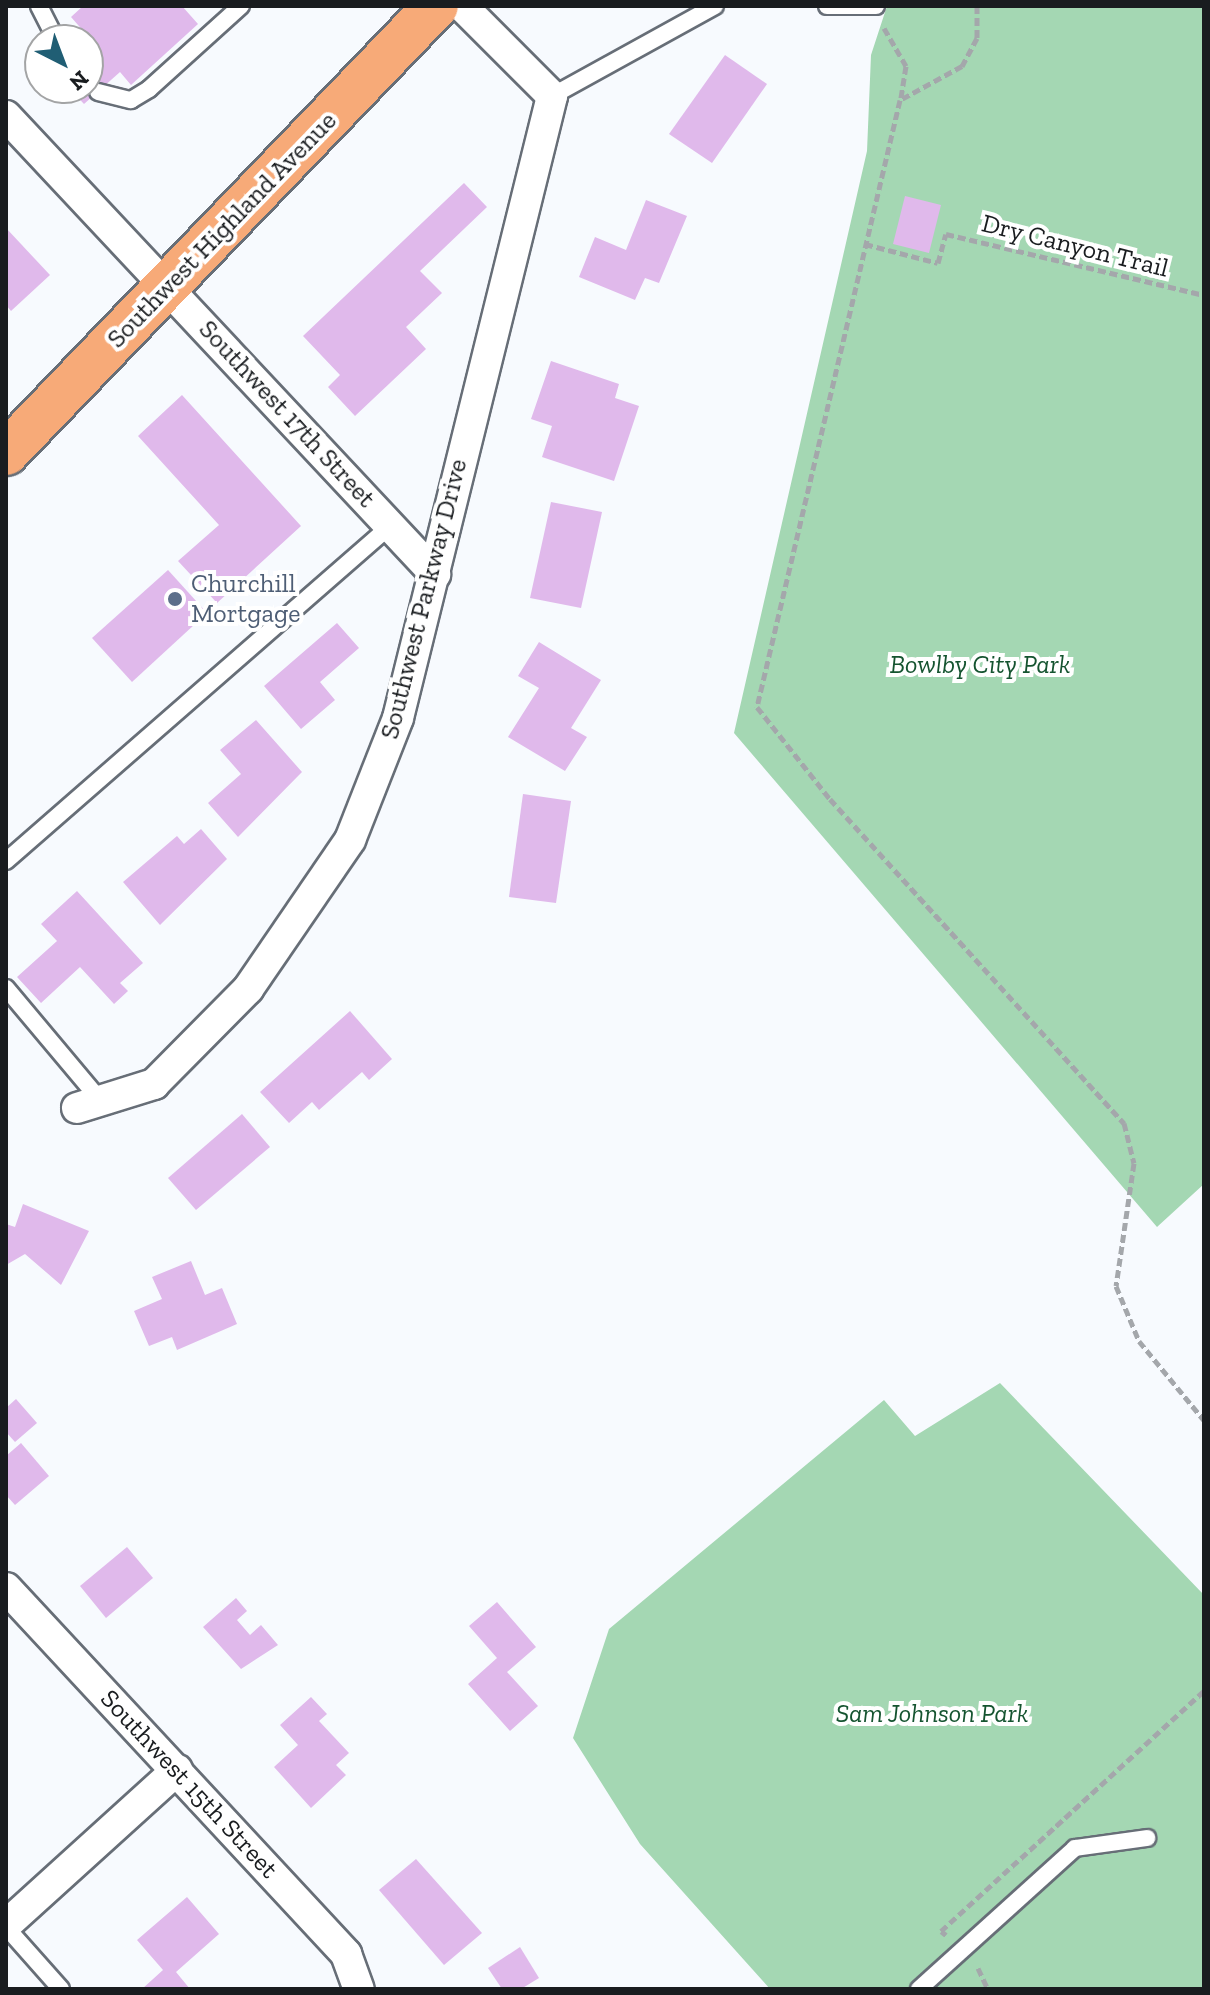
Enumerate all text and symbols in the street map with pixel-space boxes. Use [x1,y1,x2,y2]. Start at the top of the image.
north arrow [24,24,104,104]
text: N [64,65,94,96]
street label: Southwest Highland Avenue [101,105,343,355]
street label: Dry Canyon Trail [978,208,1172,284]
street label: Southwest 17th Street [192,314,382,514]
street label: Southwest Parkway Drive [374,455,474,743]
place label: Churchill Mortgage [191,568,301,630]
marker: Churchill Mortgage [166,590,184,608]
park label: Bowlby City Park [890,649,1070,681]
street label: Southwest 15th Street [94,1683,284,1885]
park label: Sam Johnson Park [835,1698,1029,1730]

